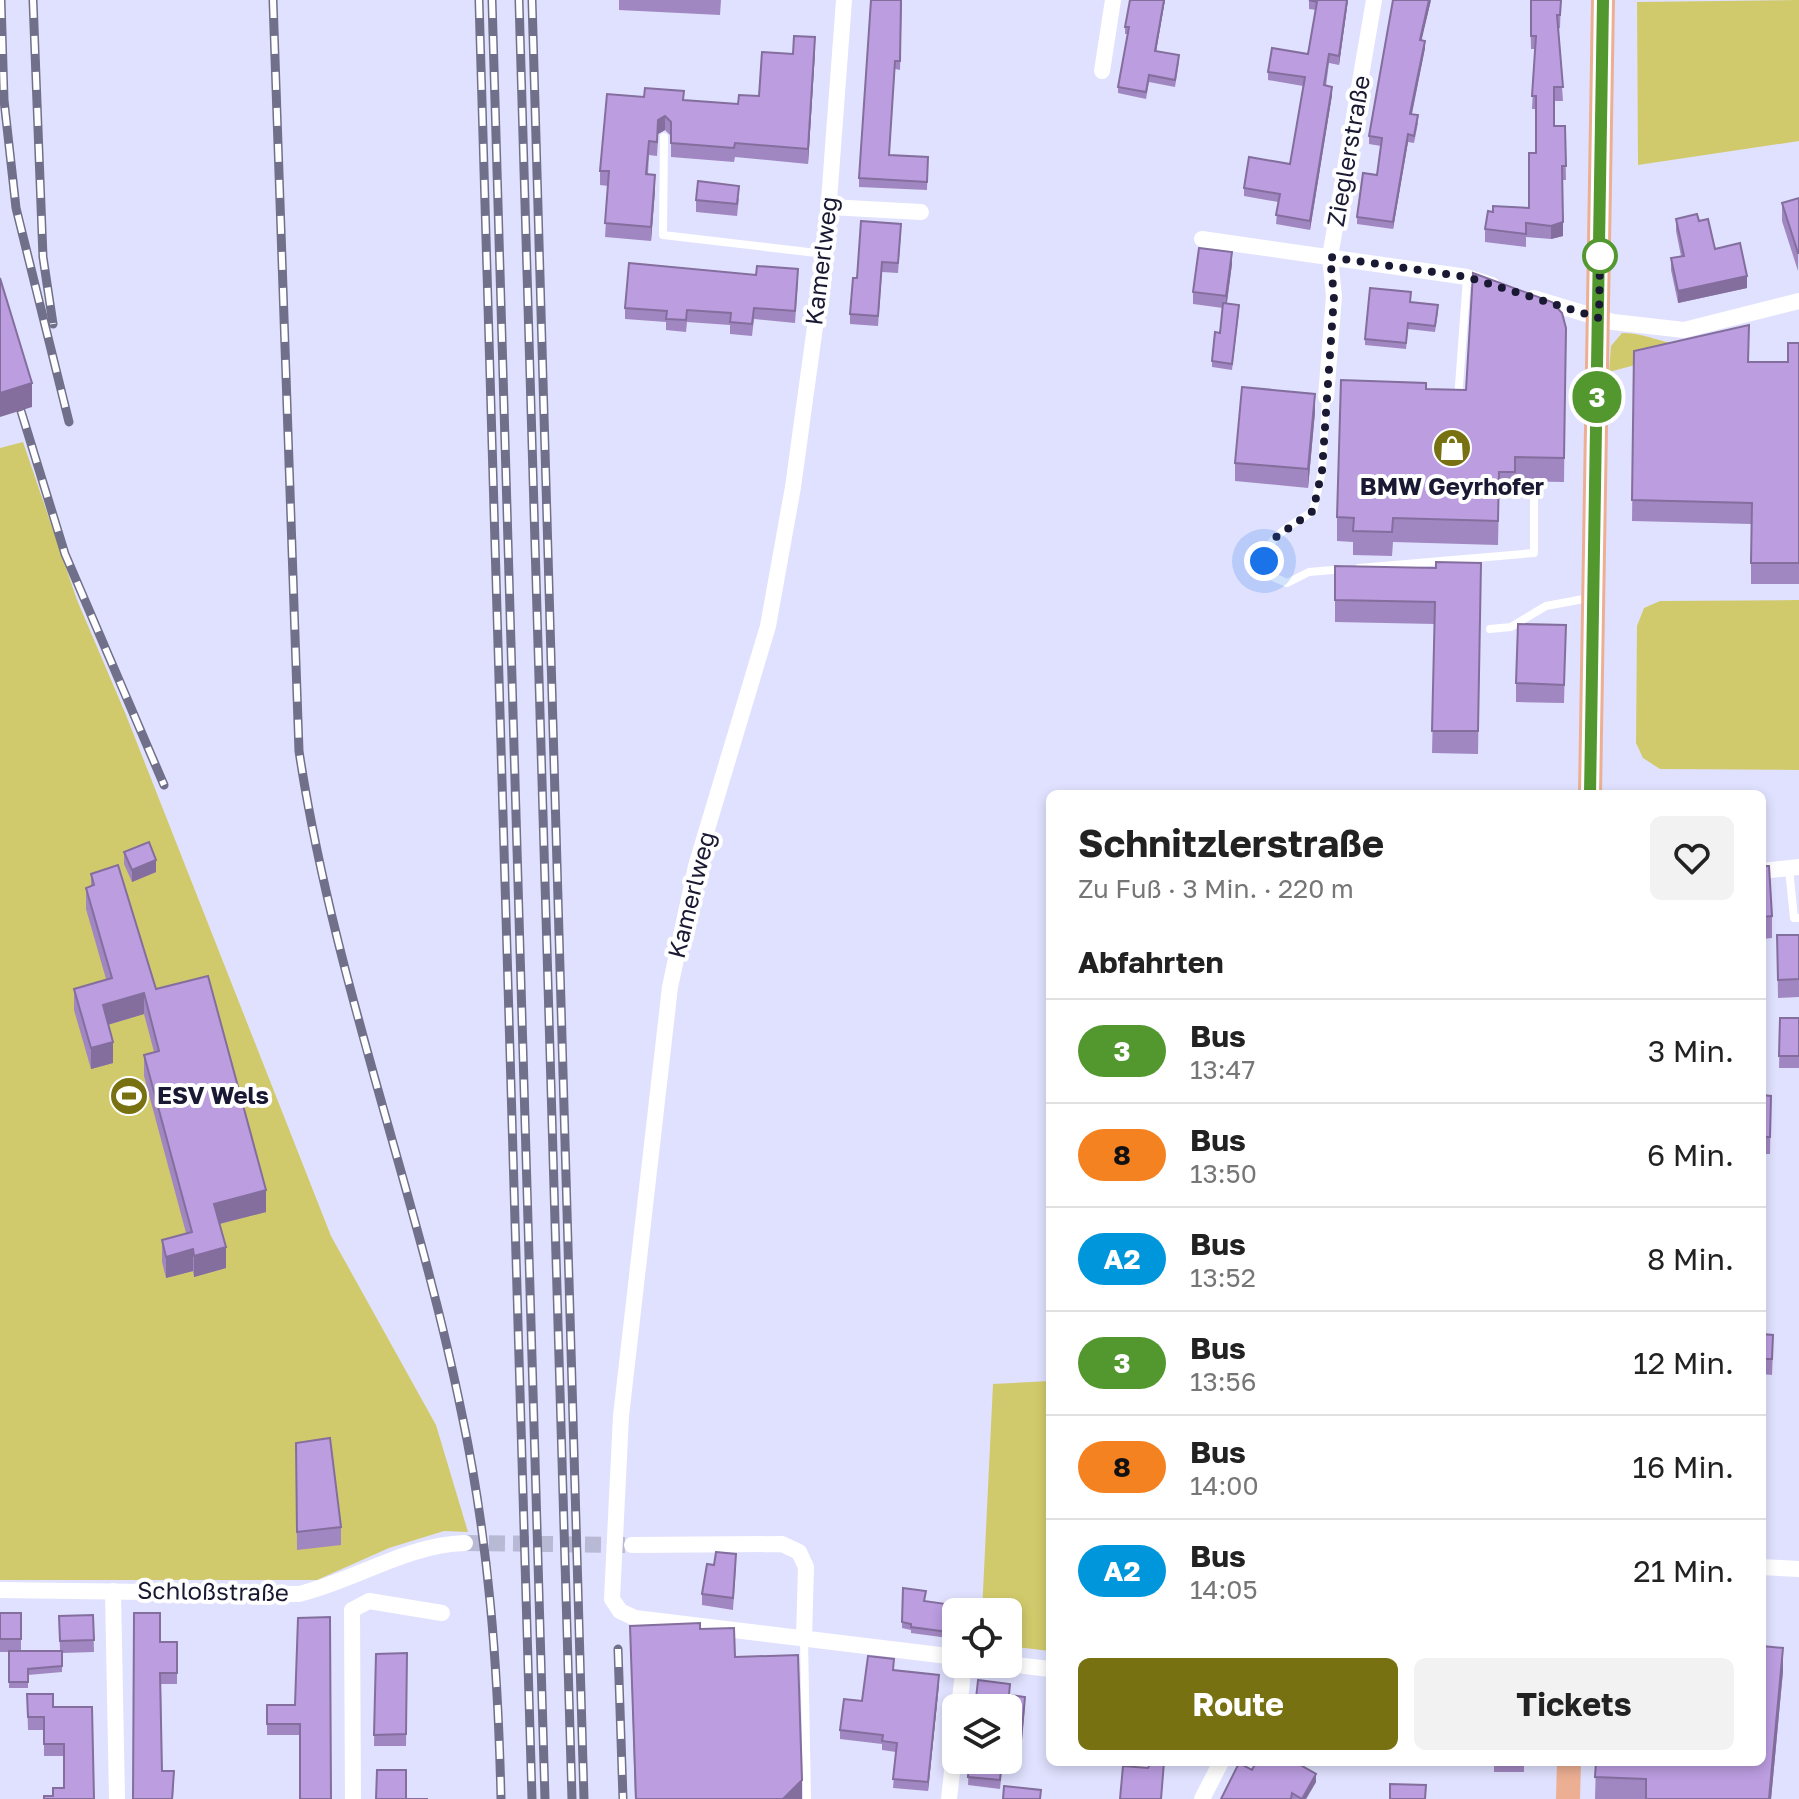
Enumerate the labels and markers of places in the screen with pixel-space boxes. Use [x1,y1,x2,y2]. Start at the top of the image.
unlabelled marker [1583,239,1617,273]
shop icon: BMW Geyrhofer [1431,427,1473,469]
place label: BMW Geyrhofer [1360,471,1544,500]
sports icon: ESV Wels [108,1075,150,1117]
place label: ESV Wels [157,1080,269,1109]

